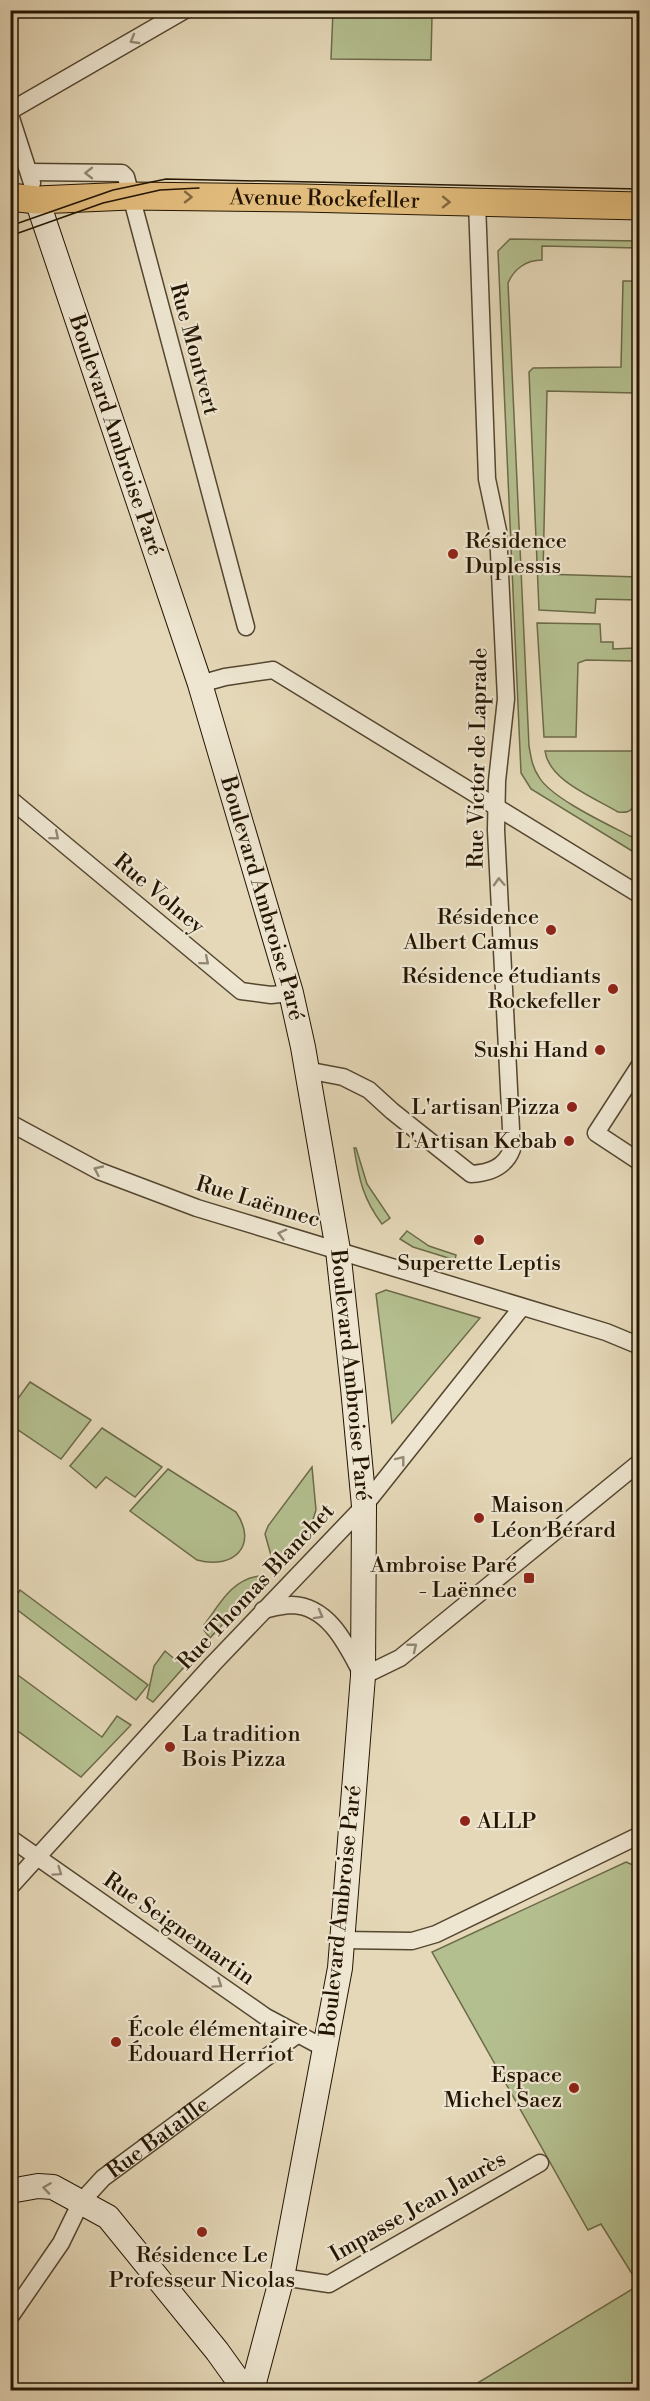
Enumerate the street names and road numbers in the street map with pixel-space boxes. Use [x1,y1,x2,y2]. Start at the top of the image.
street label: Avenue Rockefeller [228,184,420,214]
street label: Rue Montvert [163,280,225,418]
street label: Boulevard Ambroise Paré [63,310,169,559]
street label: Rue Victor de Laprade [463,647,493,869]
street label: Boulevard Ambroise Paré [214,772,310,1023]
street label: Rue Volney [108,848,210,940]
street label: Rue Laënnec [193,1170,323,1234]
street label: Boulevard Ambroise Paré [324,1247,377,1502]
street label: Rue Thomas Blanchet [172,1498,340,1676]
street label: Boulevard Ambroise Paré [314,1784,368,2039]
street label: Rue Seignemartin [98,1867,260,1991]
street label: Rue Bataille [101,2091,214,2184]
street label: Impasse Jean Jaurès [325,2146,511,2268]

